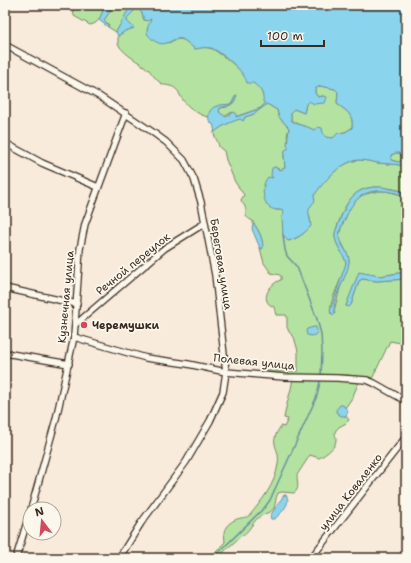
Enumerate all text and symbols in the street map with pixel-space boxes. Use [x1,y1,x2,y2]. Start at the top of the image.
scale bar [261,22,324,48]
text: 100 m [267,28,303,44]
street label: Береговая улица [206,217,236,311]
street label: Речной переулок [93,229,173,299]
street label: Кузнечная улица [54,250,78,344]
place label: Черемушки [92,318,160,333]
marker: Черемушки [79,320,89,330]
street label: Полевая улица [213,350,296,374]
street label: улица Коваленко [316,450,386,534]
north arrow [22,501,62,541]
text: N [33,503,46,520]

